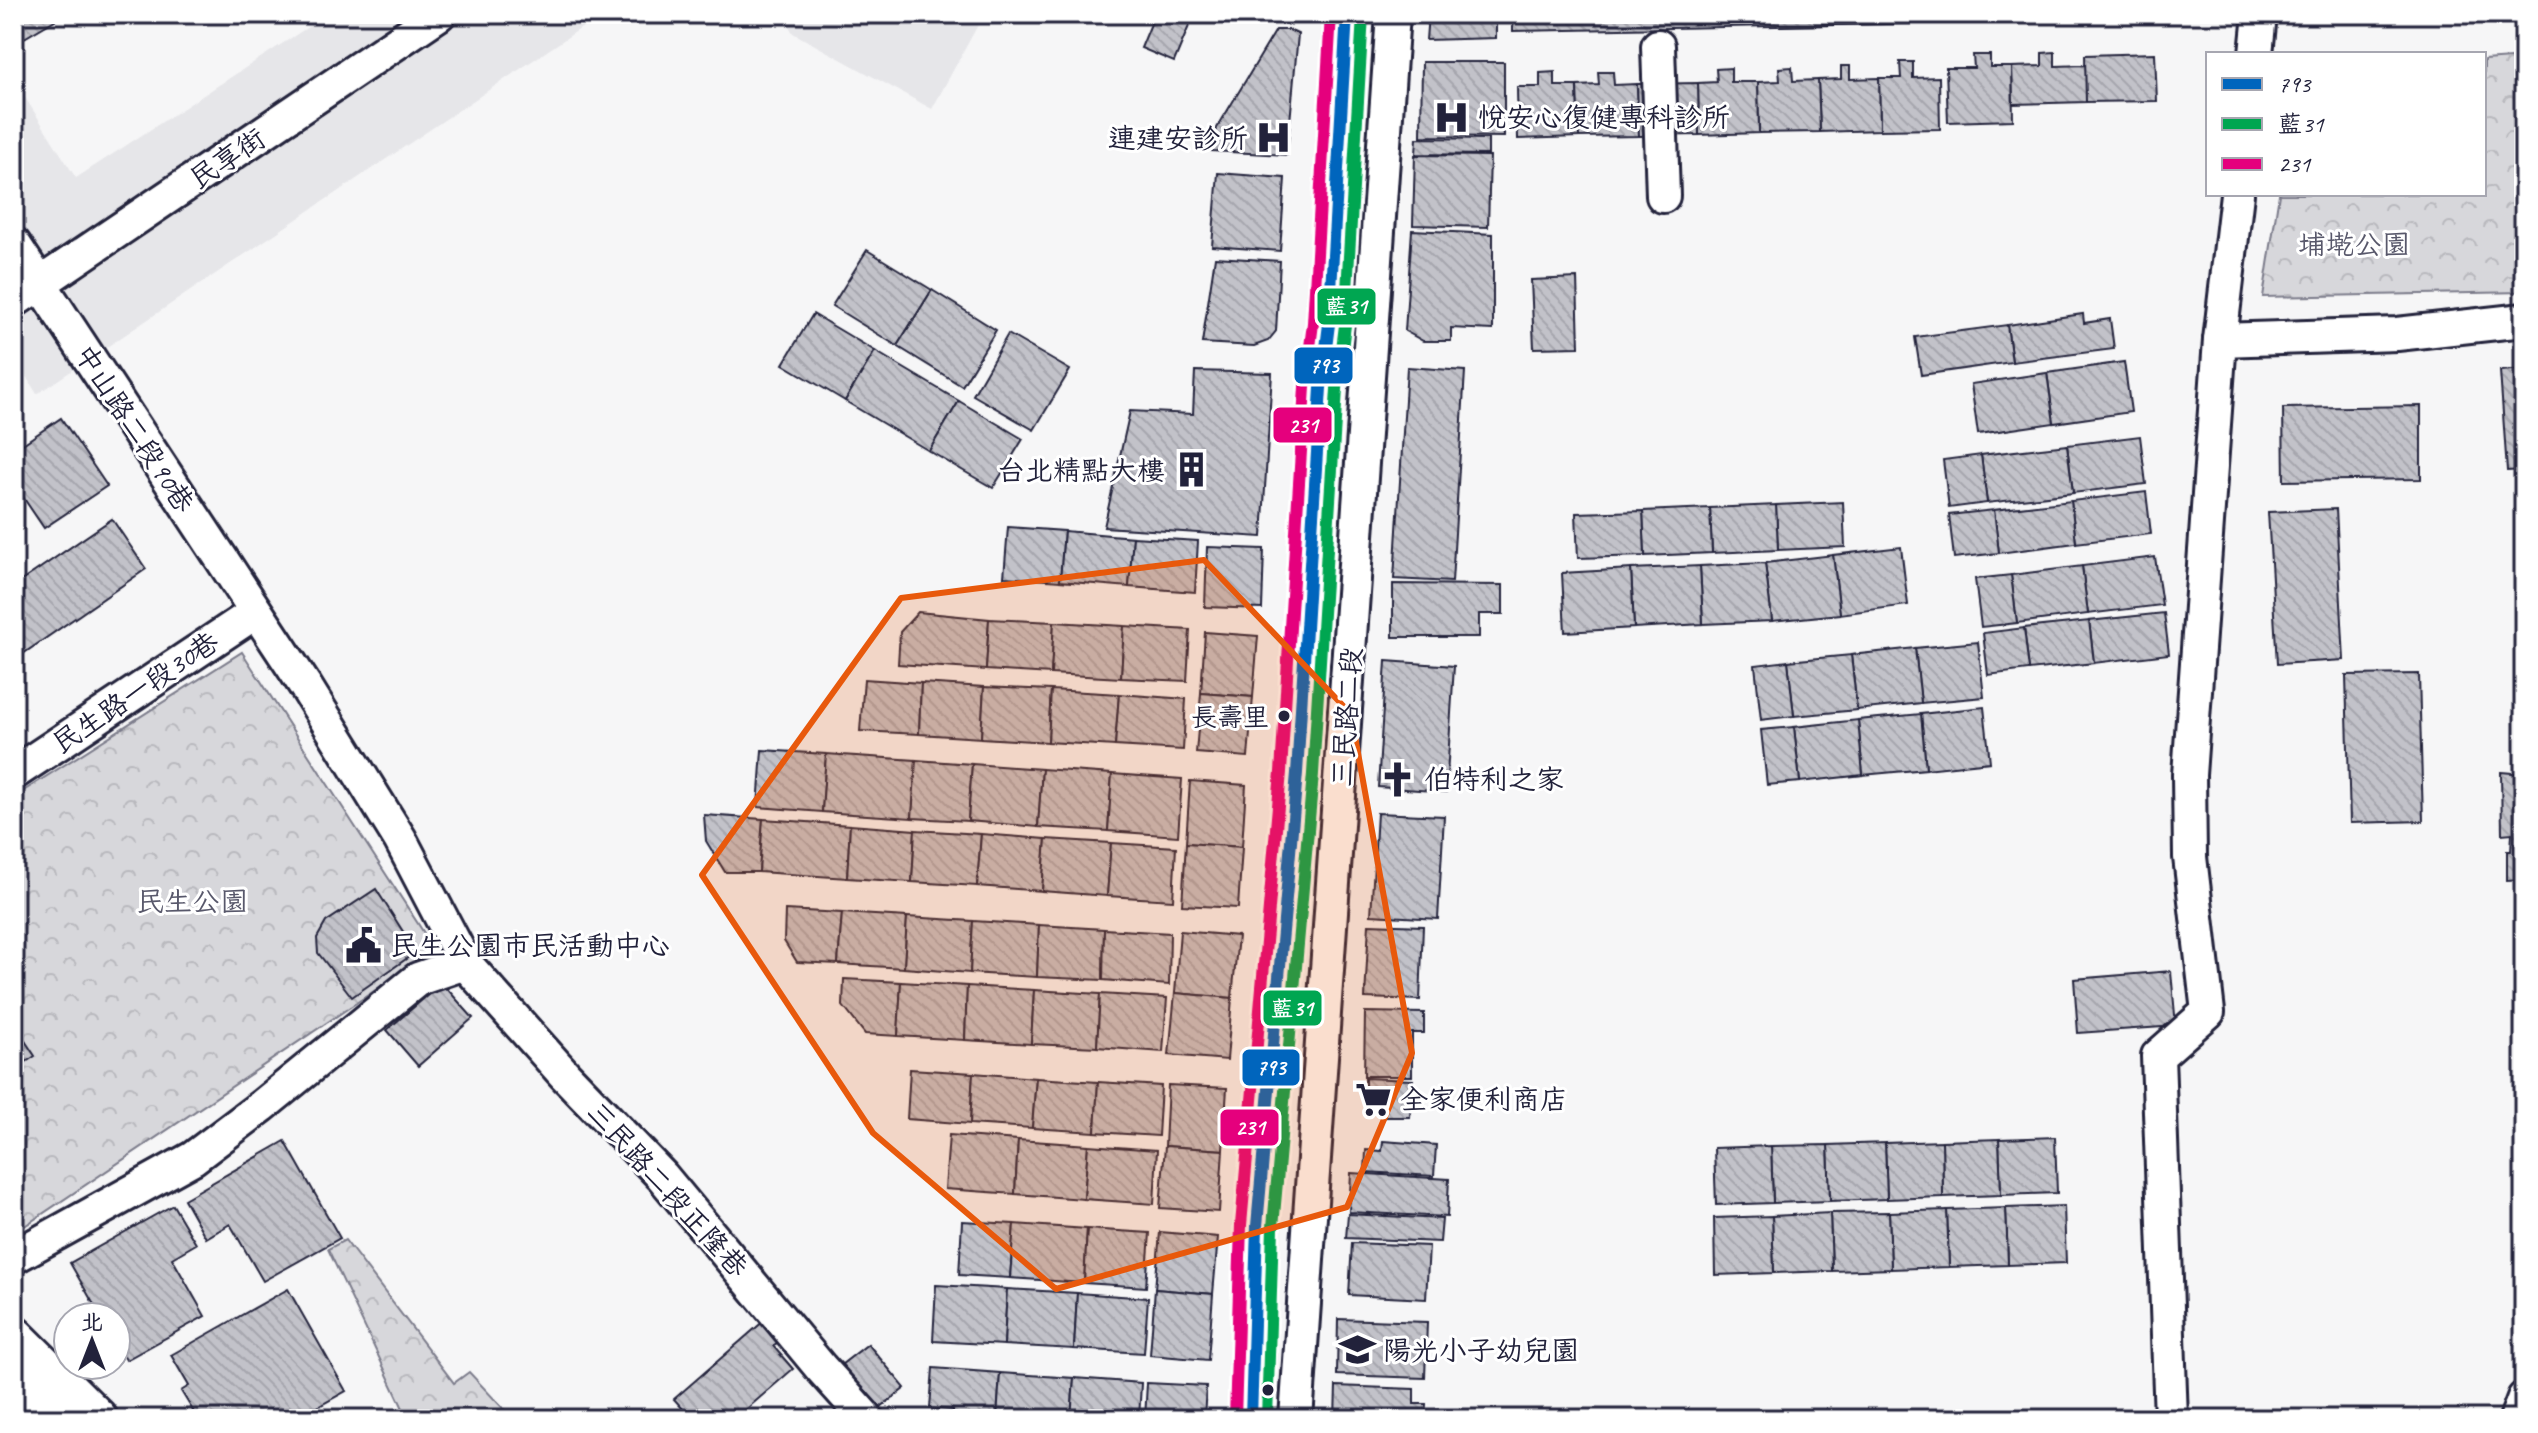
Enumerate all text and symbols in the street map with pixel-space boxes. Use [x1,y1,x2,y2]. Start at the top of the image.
legend [2206,52,2486,196]
text: 793 [2278,69,2313,99]
hospital icon: 悅安心復健專科診所 [1433,98,1471,136]
place label: 悅安心復健專科診所 [1478,100,1730,135]
text: 藍31 [2278,109,2325,139]
hospital icon: 連建安診所 [1255,119,1293,157]
street label: 民享街 [183,120,272,196]
place label: 連建安診所 [1108,121,1248,156]
text: 231 [2278,149,2312,179]
park label: 埔墘公園 [2298,227,2410,262]
line badge: 藍31 [1316,287,1377,326]
text: 藍31 [1325,293,1369,321]
street label: 中山路二段90巷 [67,338,202,520]
line badge: 793 [1293,346,1354,385]
text: 793 [1309,352,1341,380]
line badge: 231 [1272,406,1333,444]
text: 231 [1288,412,1320,440]
building icon: 台北精點大樓 [1172,451,1210,489]
place label: 台北精點大樓 [997,453,1165,488]
street label: 民生路一段30巷 [45,623,226,761]
street label: 三民路二段 [1324,646,1369,788]
place label: 長壽里 [1191,701,1269,734]
marker: 長壽里 [1276,708,1292,724]
church icon: 伯特利之家 [1379,760,1417,798]
place label: 伯特利之家 [1424,762,1564,797]
park label: 民生公園 [136,884,248,919]
public building icon: 民生公園市民活動中心 [345,926,383,964]
place label: 民生公園市民活動中心 [390,928,670,963]
line badge: 藍31 [1262,989,1323,1027]
text: 藍31 [1271,995,1315,1023]
line badge: 793 [1241,1048,1301,1087]
text: 793 [1256,1054,1288,1082]
supermarket icon: 全家便利商店 [1355,1080,1393,1118]
place label: 全家便利商店 [1400,1082,1568,1117]
street label: 三民路二段正隆巷 [580,1094,756,1285]
line badge: 231 [1219,1108,1280,1147]
text: 231 [1235,1114,1267,1142]
north arrow [52,1301,132,1381]
text: 北 [81,1308,103,1336]
school or university icon: 陽光小子幼兒園 [1338,1331,1376,1369]
place label: 陽光小子幼兒園 [1383,1333,1579,1368]
unlabelled marker [1260,1382,1276,1398]

